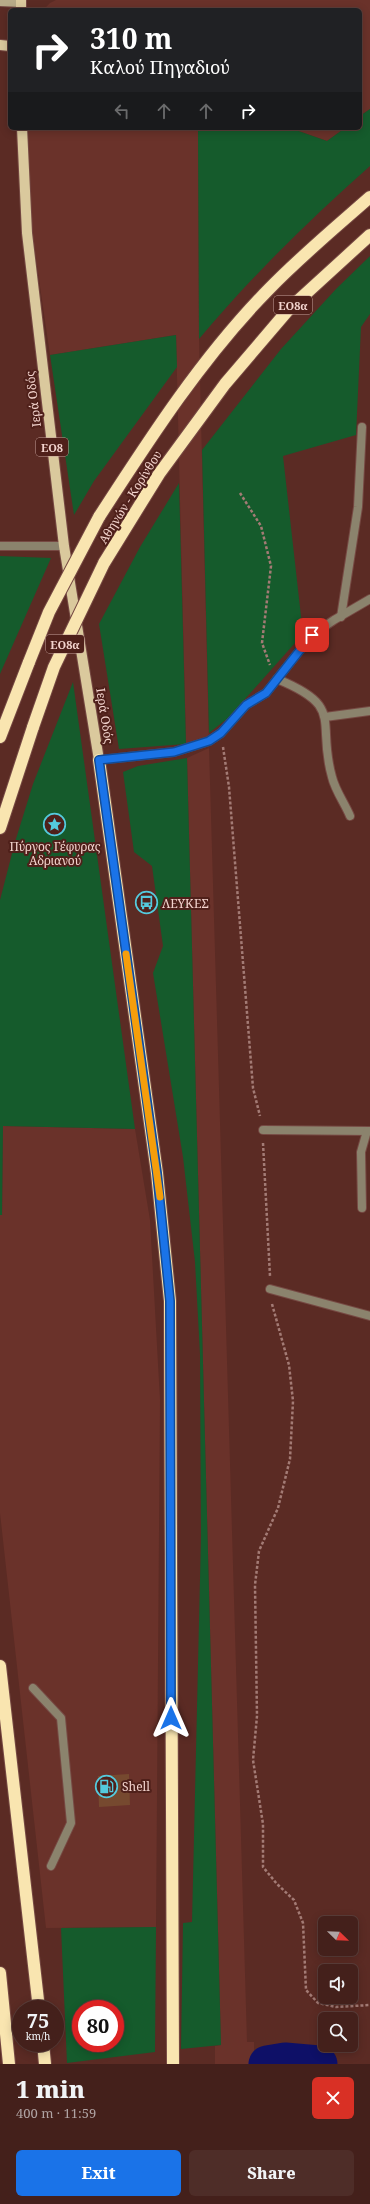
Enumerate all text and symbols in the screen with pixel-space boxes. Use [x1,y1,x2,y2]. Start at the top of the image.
text: 310 m [90,19,172,57]
icon: right [24,24,76,76]
text: Καλού Πηγαδιού [90,55,230,79]
icon: left [111,100,133,122]
icon: ahead [153,100,175,122]
icon: ahead [195,100,217,122]
icon: right [237,100,259,122]
road number: ΕΟ8α [274,296,312,314]
street label: Ιερά Οδός [21,370,45,428]
road number: ΕΟ8 [36,438,68,456]
street label: Αθηνών - Κορίνθου [94,447,166,547]
pin [295,618,329,652]
icon: arrive [301,624,323,646]
road number: ΕΟ8α [46,635,84,653]
street label: Ιερά Οδός [92,687,118,745]
place icon: Πύργος Γέφυρας Αδριανού [42,812,68,838]
place label: Πύργος Γέφυρας Αδριανού [9,838,101,869]
bus stop icon: ΛΕΥΚΕΣ [133,890,159,916]
place label: ΛΕΥΚΕΣ [162,895,209,912]
position arrow [150,1697,192,1739]
fuel station icon: Shell [93,1773,119,1799]
place label: Shell [122,1778,150,1795]
north arrow [318,1916,358,1956]
map controls [318,1916,358,2052]
button: sound [318,1964,358,2004]
speed limit sign: 80 [72,2000,124,2052]
text: 75 [27,2007,49,2034]
button: search [318,2012,358,2052]
text: km/h [26,2029,50,2043]
text: 1 min [16,2072,85,2105]
button: close [312,2077,354,2119]
text: 400 m · 11:59 [16,2104,96,2122]
button: Exit [16,2150,181,2196]
button: Share [189,2150,354,2196]

